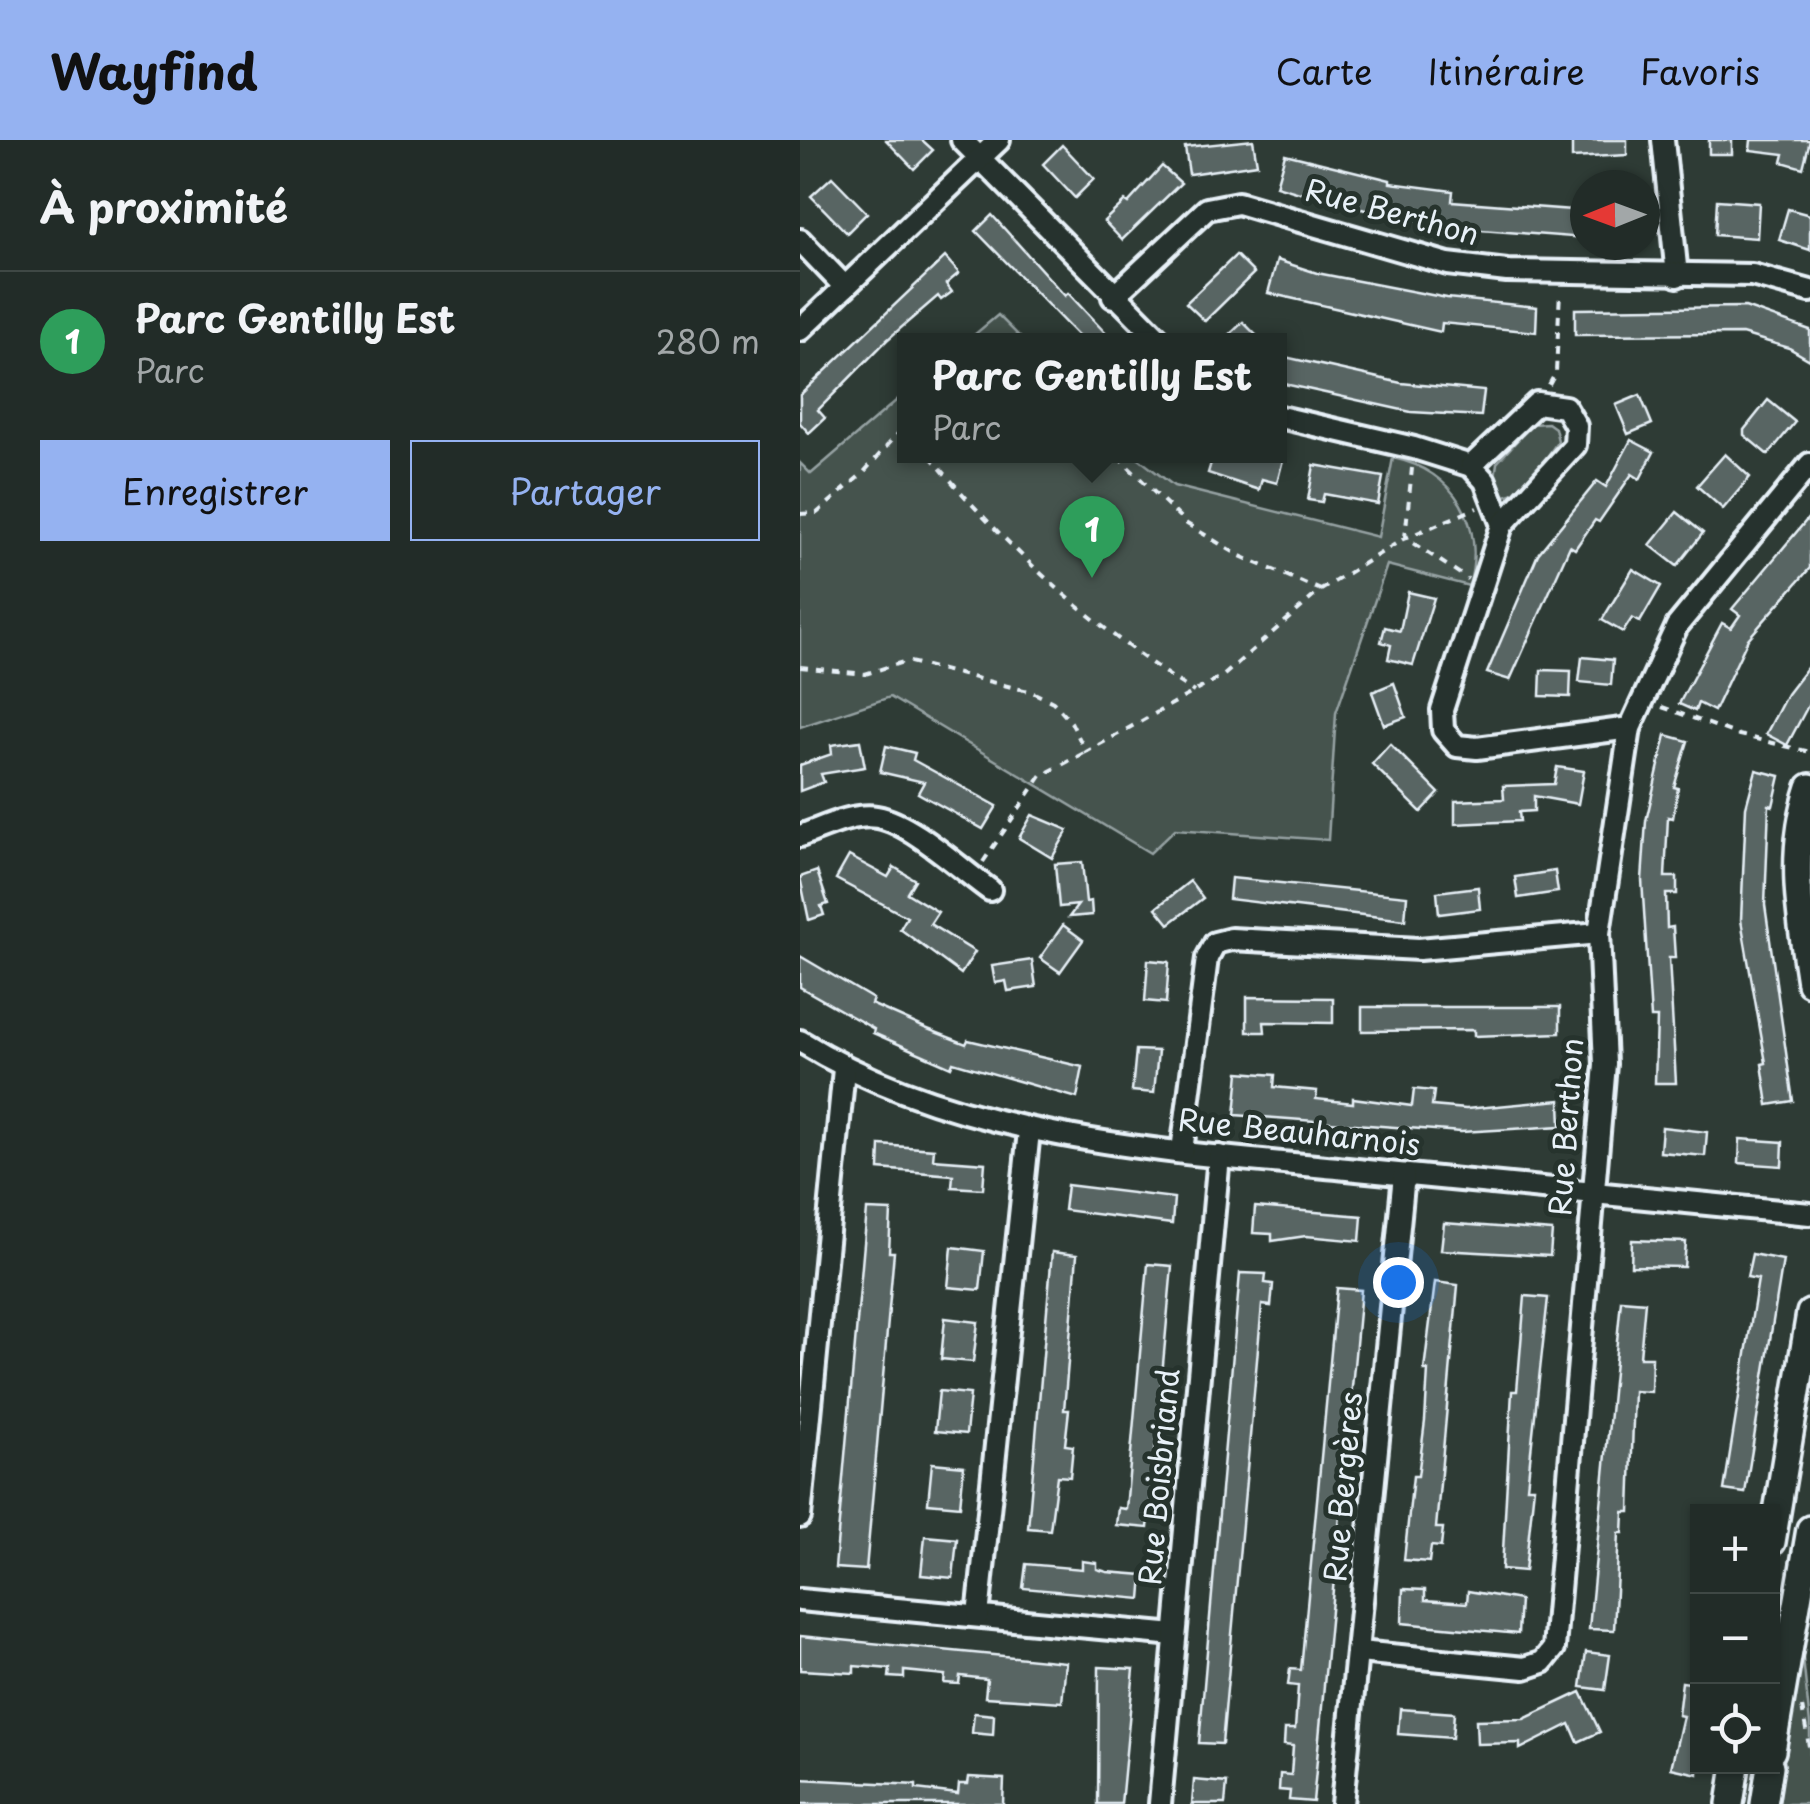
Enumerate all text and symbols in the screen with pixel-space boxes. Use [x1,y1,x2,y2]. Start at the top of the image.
text: Wayfind [50,34,258,106]
text: Carte [1276,44,1373,97]
text: Itinéraire [1428,44,1585,97]
text: Favoris [1640,44,1760,97]
street label: Rue Berthon [1301,166,1485,255]
north arrow [1570,170,1660,260]
text: À proximité [40,174,288,237]
text: Parc Gentilly Est [135,289,456,346]
text: 1 [65,317,80,365]
text: 280 m [656,317,760,365]
popup [897,333,1287,463]
text: Parc [135,346,204,394]
text: Parc Gentilly Est [932,346,1252,403]
text: Parc [932,403,1001,451]
button: Enregistrer [40,440,390,541]
button: Partager [410,440,760,541]
pin: 1 [1060,496,1124,578]
street label: Rue Berthon [1536,1036,1593,1217]
street label: Rue Beauharnois [1176,1095,1423,1166]
your location [1373,1257,1424,1308]
street label: Rue Boisbriand [1126,1367,1189,1587]
street label: Rue Bergères [1311,1390,1372,1584]
map controls [1690,1504,1780,1774]
button: + [1690,1504,1780,1594]
button: − [1690,1594,1780,1684]
button: locate [1690,1684,1780,1774]

